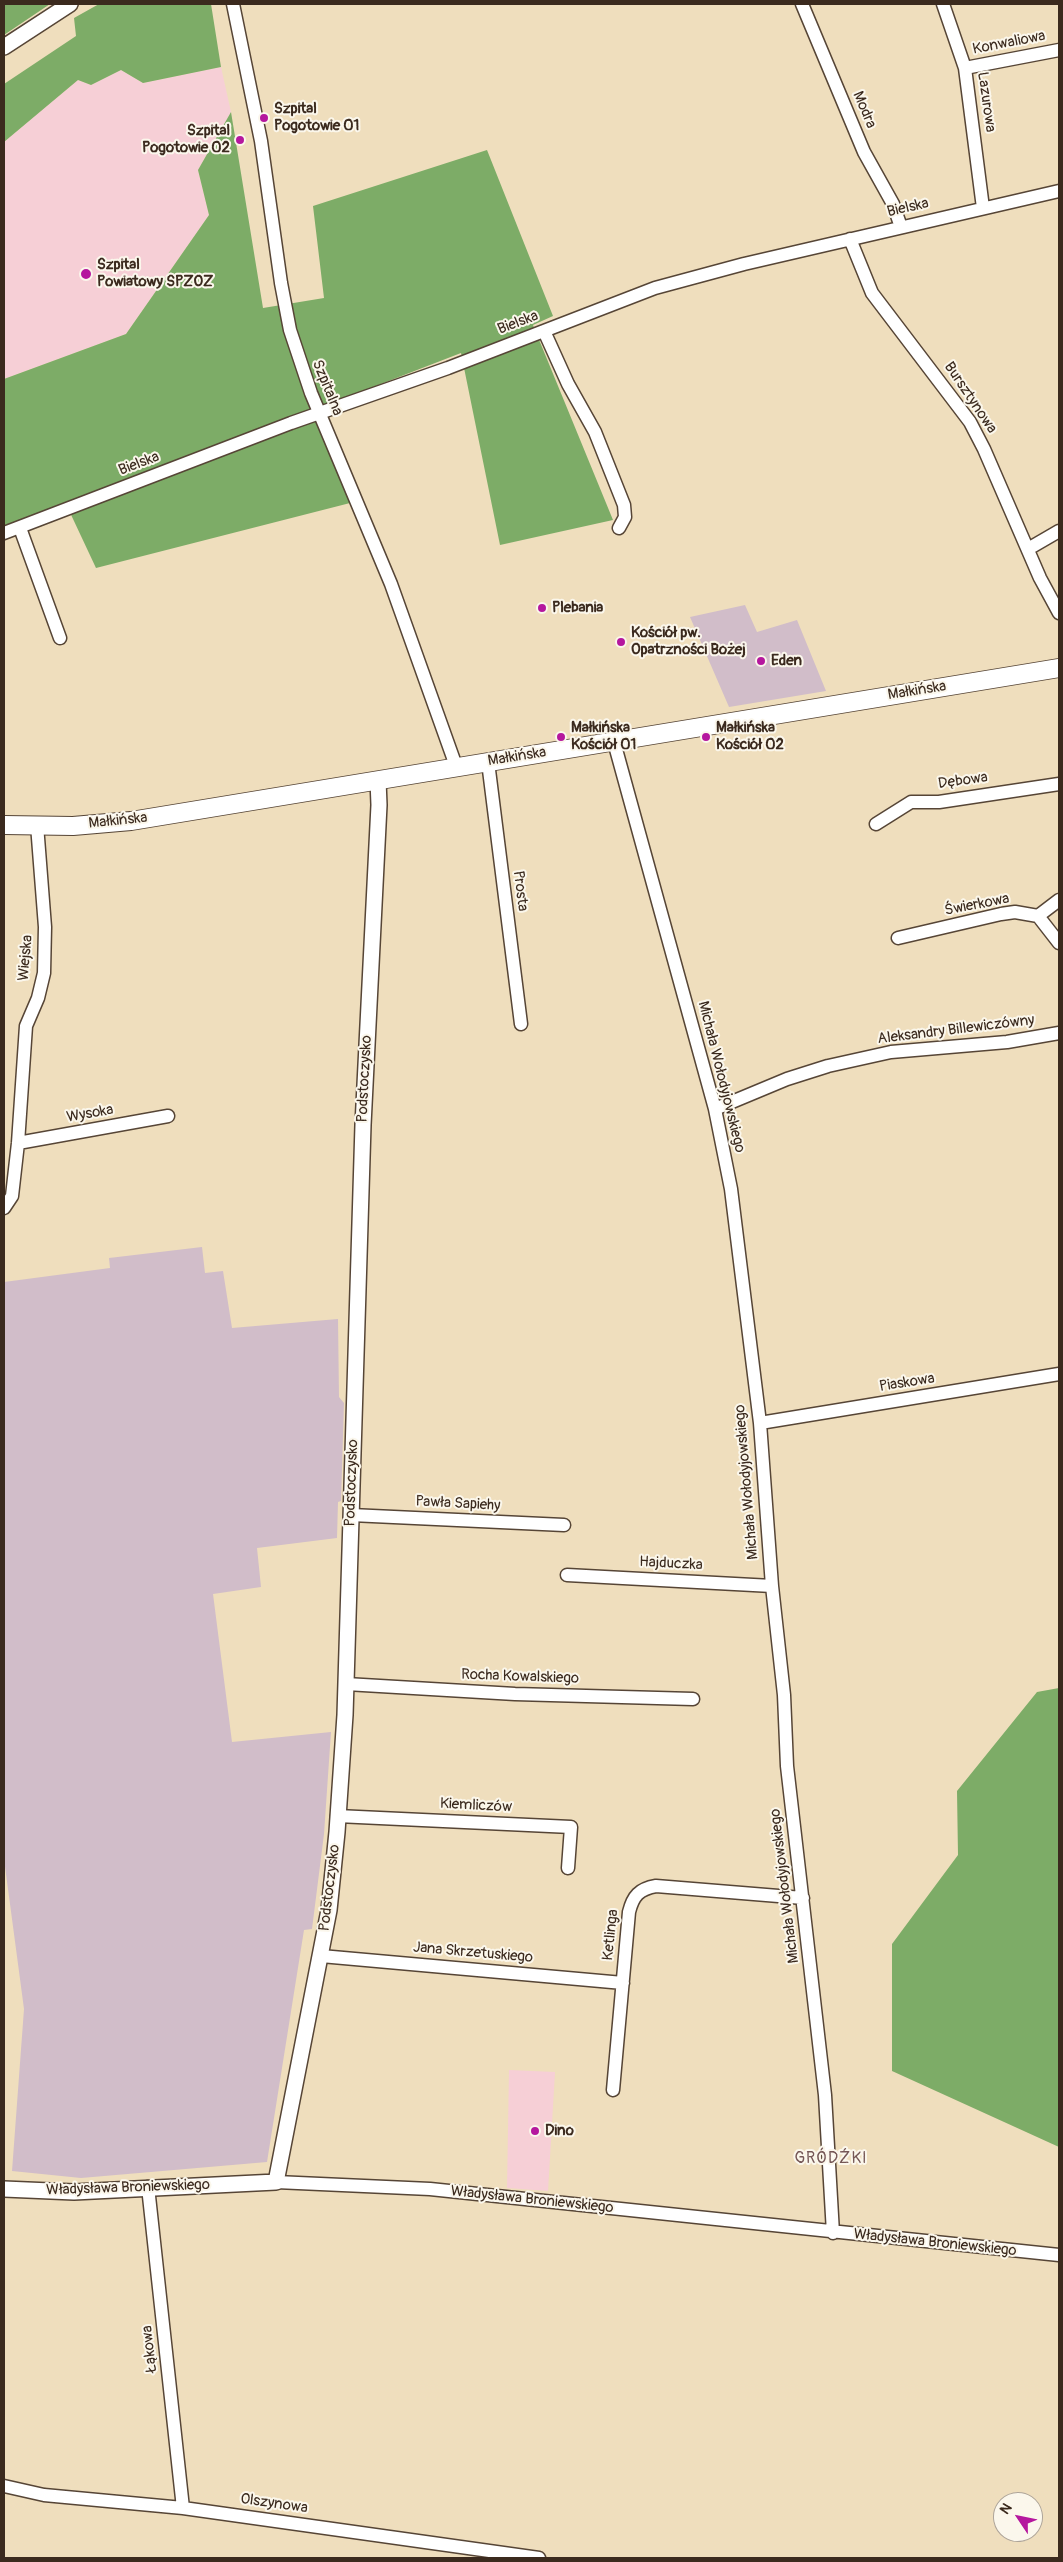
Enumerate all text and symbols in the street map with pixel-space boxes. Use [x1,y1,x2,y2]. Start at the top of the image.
street label: Konwaliowa [971,27,1047,59]
street label: Lazurowa [973,71,999,133]
street label: Modra [848,89,880,131]
place label: Szpital Pogotowie 01 [274,100,359,135]
marker: Szpital Pogotowie 01 [258,112,270,124]
place label: Szpital Pogotowie 02 [142,122,230,157]
marker: Szpital Pogotowie 02 [234,134,246,146]
street label: Bielska [885,194,931,222]
place label: Szpital Powiatowy SPZOZ [97,256,213,291]
marker: Szpital Powiatowy SPZOZ [79,267,93,281]
street label: Bielska [495,307,541,339]
street label: Szpitalna [308,358,346,418]
street label: Bursztynowa [940,359,1000,437]
street label: Bielska [116,448,162,480]
place label: Plebania [552,599,603,617]
marker: Plebania [536,602,548,614]
place label: Kościół pw. Opatrzności Bożej [631,624,746,659]
marker: Kościół pw. Opatrzności Bożej [615,636,627,648]
place label: Eden [771,652,802,670]
marker: Eden [755,655,767,667]
street label: Małkińska [886,677,948,705]
place label: Małkińska Kościół 01 [571,719,636,754]
place label: Małkińska Kościół 02 [716,719,784,754]
marker: Małkińska Kościół 01 [555,731,567,743]
marker: Małkińska Kościół 02 [700,731,712,743]
street label: Małkińska [486,743,548,771]
street label: Dębowa [937,769,989,793]
street label: Małkińska [88,809,148,833]
street label: Prosta [509,870,531,912]
street label: Świerkowa [943,890,1011,920]
street label: Wiejska [15,934,37,982]
street label: Michała Wołodyjowskiego [693,999,749,1155]
street label: Aleksandry Billewiczówny [877,1011,1035,1049]
street label: Podstoczysko [354,1035,376,1123]
street label: Wysoka [65,1101,115,1127]
street label: Piaskowa [878,1370,936,1396]
street label: Michała Wołodyjowskiego [731,1404,763,1560]
street label: Podstoczysko [341,1439,363,1527]
street label: Pawła Sapiehy [415,1493,501,1515]
street label: Hajduczka [639,1553,703,1575]
street label: Rocha Kowalskiego [461,1666,579,1688]
street label: Kiemliczów [439,1795,513,1817]
street label: Michała Wołodyjowskiego [767,1808,803,1964]
street label: Podstoczysko [316,1844,344,1932]
street label: Ketlinga [599,1908,623,1962]
street label: Jana Skrzetuskiego [412,1939,534,1967]
place label: Dino [545,2122,574,2140]
marker: Dino [529,2125,541,2137]
district label: GRÓDŹKI [794,2149,868,2169]
street label: Władysława Broniewskiego [46,2176,210,2200]
street label: Władysława Broniewskiego [450,2182,614,2218]
street label: Władysława Broniewskiego [853,2225,1017,2261]
street label: Łąkowa [139,2324,161,2374]
street label: Olszynowa [239,2490,309,2518]
north arrow [993,2492,1043,2542]
text: N [996,2500,1016,2518]

